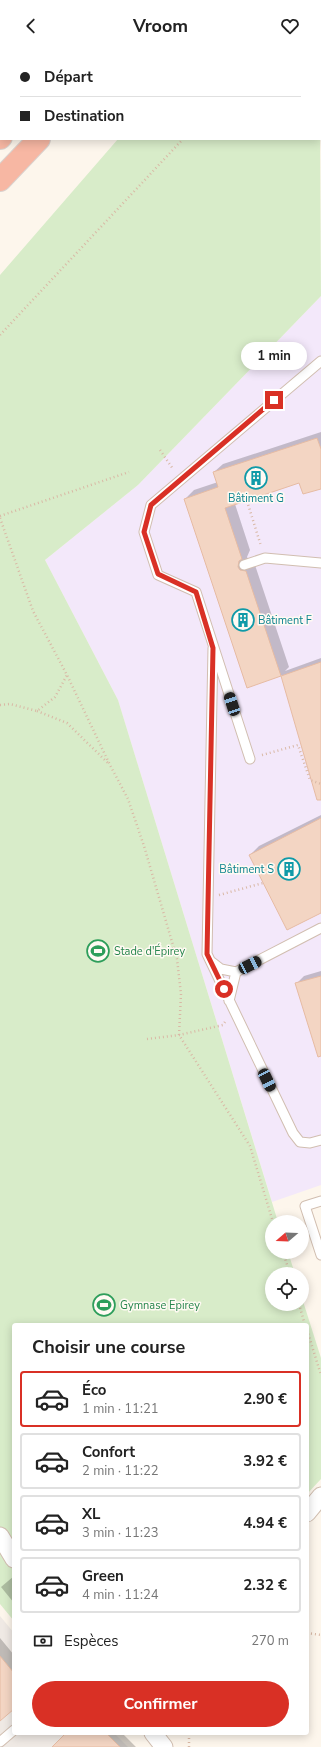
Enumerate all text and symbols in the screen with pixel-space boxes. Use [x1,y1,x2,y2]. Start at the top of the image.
text: Vroom [133,14,188,38]
icon: back [20,15,42,37]
icon: heart [279,15,301,37]
text: Départ [44,67,93,87]
text: Destination [44,106,124,126]
callout: 1 min [241,342,307,370]
text: 1 min [257,347,291,365]
route end [265,391,283,409]
building icon: Bâtiment G [243,465,269,491]
place label: Bâtiment G [228,491,284,506]
building icon: Bâtiment F [230,607,256,633]
place label: Bâtiment F [258,613,312,628]
car [223,691,241,717]
building icon: Bâtiment S [276,856,302,882]
place label: Bâtiment S [219,862,274,877]
sports icon: Stade d'Épirey [85,938,111,964]
place label: Stade d'Épirey [114,943,185,959]
car [237,954,263,976]
route start [215,980,233,998]
car [256,1067,278,1093]
north arrow [265,1215,309,1259]
map controls [265,1215,309,1311]
button: locate [265,1267,309,1311]
sports icon: Gymnase Epirey [91,1292,117,1318]
place label: Gymnase Epirey [120,1298,200,1313]
text: Choisir une course [32,1335,185,1359]
text: Éco [82,1380,106,1400]
icon: car [34,1381,70,1417]
text: 2.90 € [243,1389,287,1409]
text: 1 min · 11:21 [82,1400,158,1418]
text: Confort [82,1442,135,1462]
icon: car [34,1443,70,1479]
text: 3.92 € [243,1451,287,1471]
text: 2 min · 11:22 [82,1462,158,1480]
text: XL [82,1504,101,1524]
icon: car [34,1505,70,1541]
text: 4.94 € [243,1513,287,1533]
text: 3 min · 11:23 [82,1524,158,1542]
text: Green [82,1566,124,1586]
icon: car [34,1567,70,1603]
text: 2.32 € [243,1575,287,1595]
text: 4 min · 11:24 [82,1586,158,1604]
icon: cash [32,1630,54,1652]
text: Espèces [64,1631,119,1651]
text: 270 m [251,1632,289,1650]
button: Confirmer [32,1681,289,1727]

